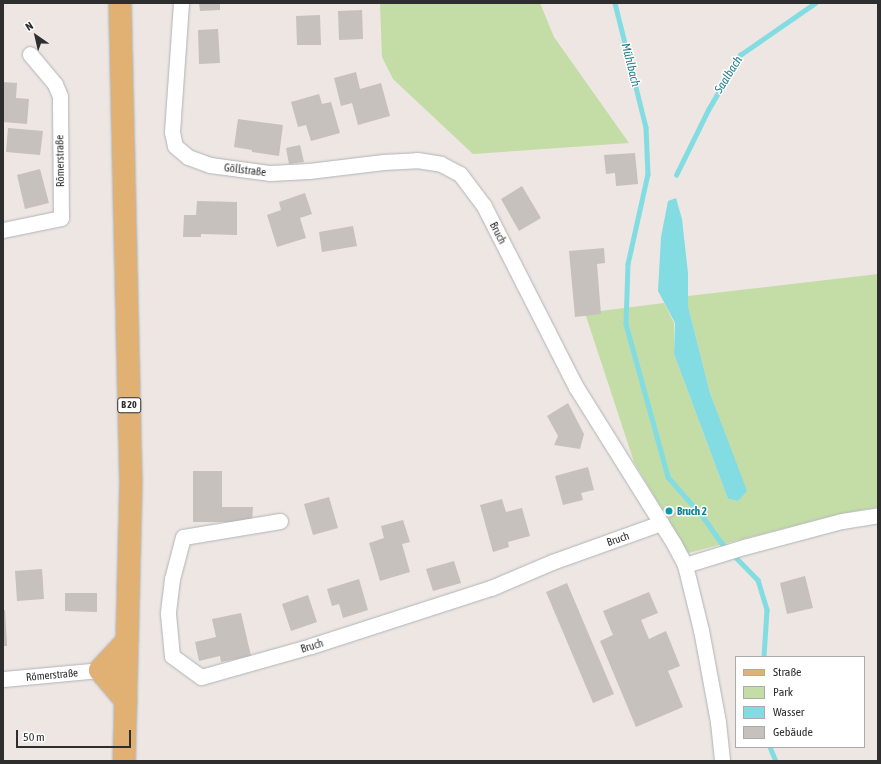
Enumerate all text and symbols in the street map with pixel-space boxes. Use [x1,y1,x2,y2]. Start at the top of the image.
north arrow [16,16,56,56]
text: N [23,19,35,33]
water label: Mühlbach [618,42,642,88]
water label: Saalbach [712,54,746,96]
street label: Römerstraße [53,135,67,187]
street label: Göllstraße [223,161,267,179]
street label: Bruch [487,220,509,246]
road number: B 20 [117,397,141,413]
place label: Bruch 2 [677,504,707,518]
marker: Bruch 2 [664,506,674,516]
street label: Bruch [605,529,631,549]
street label: Bruch [299,636,325,656]
legend [735,656,865,748]
text: Straße [773,665,801,679]
street label: Römerstraße [25,666,79,684]
text: Park [773,685,793,699]
text: Wasser [773,705,804,719]
scale bar [18,722,133,748]
text: Gebäude [773,725,813,739]
text: 50 m [23,730,45,744]

